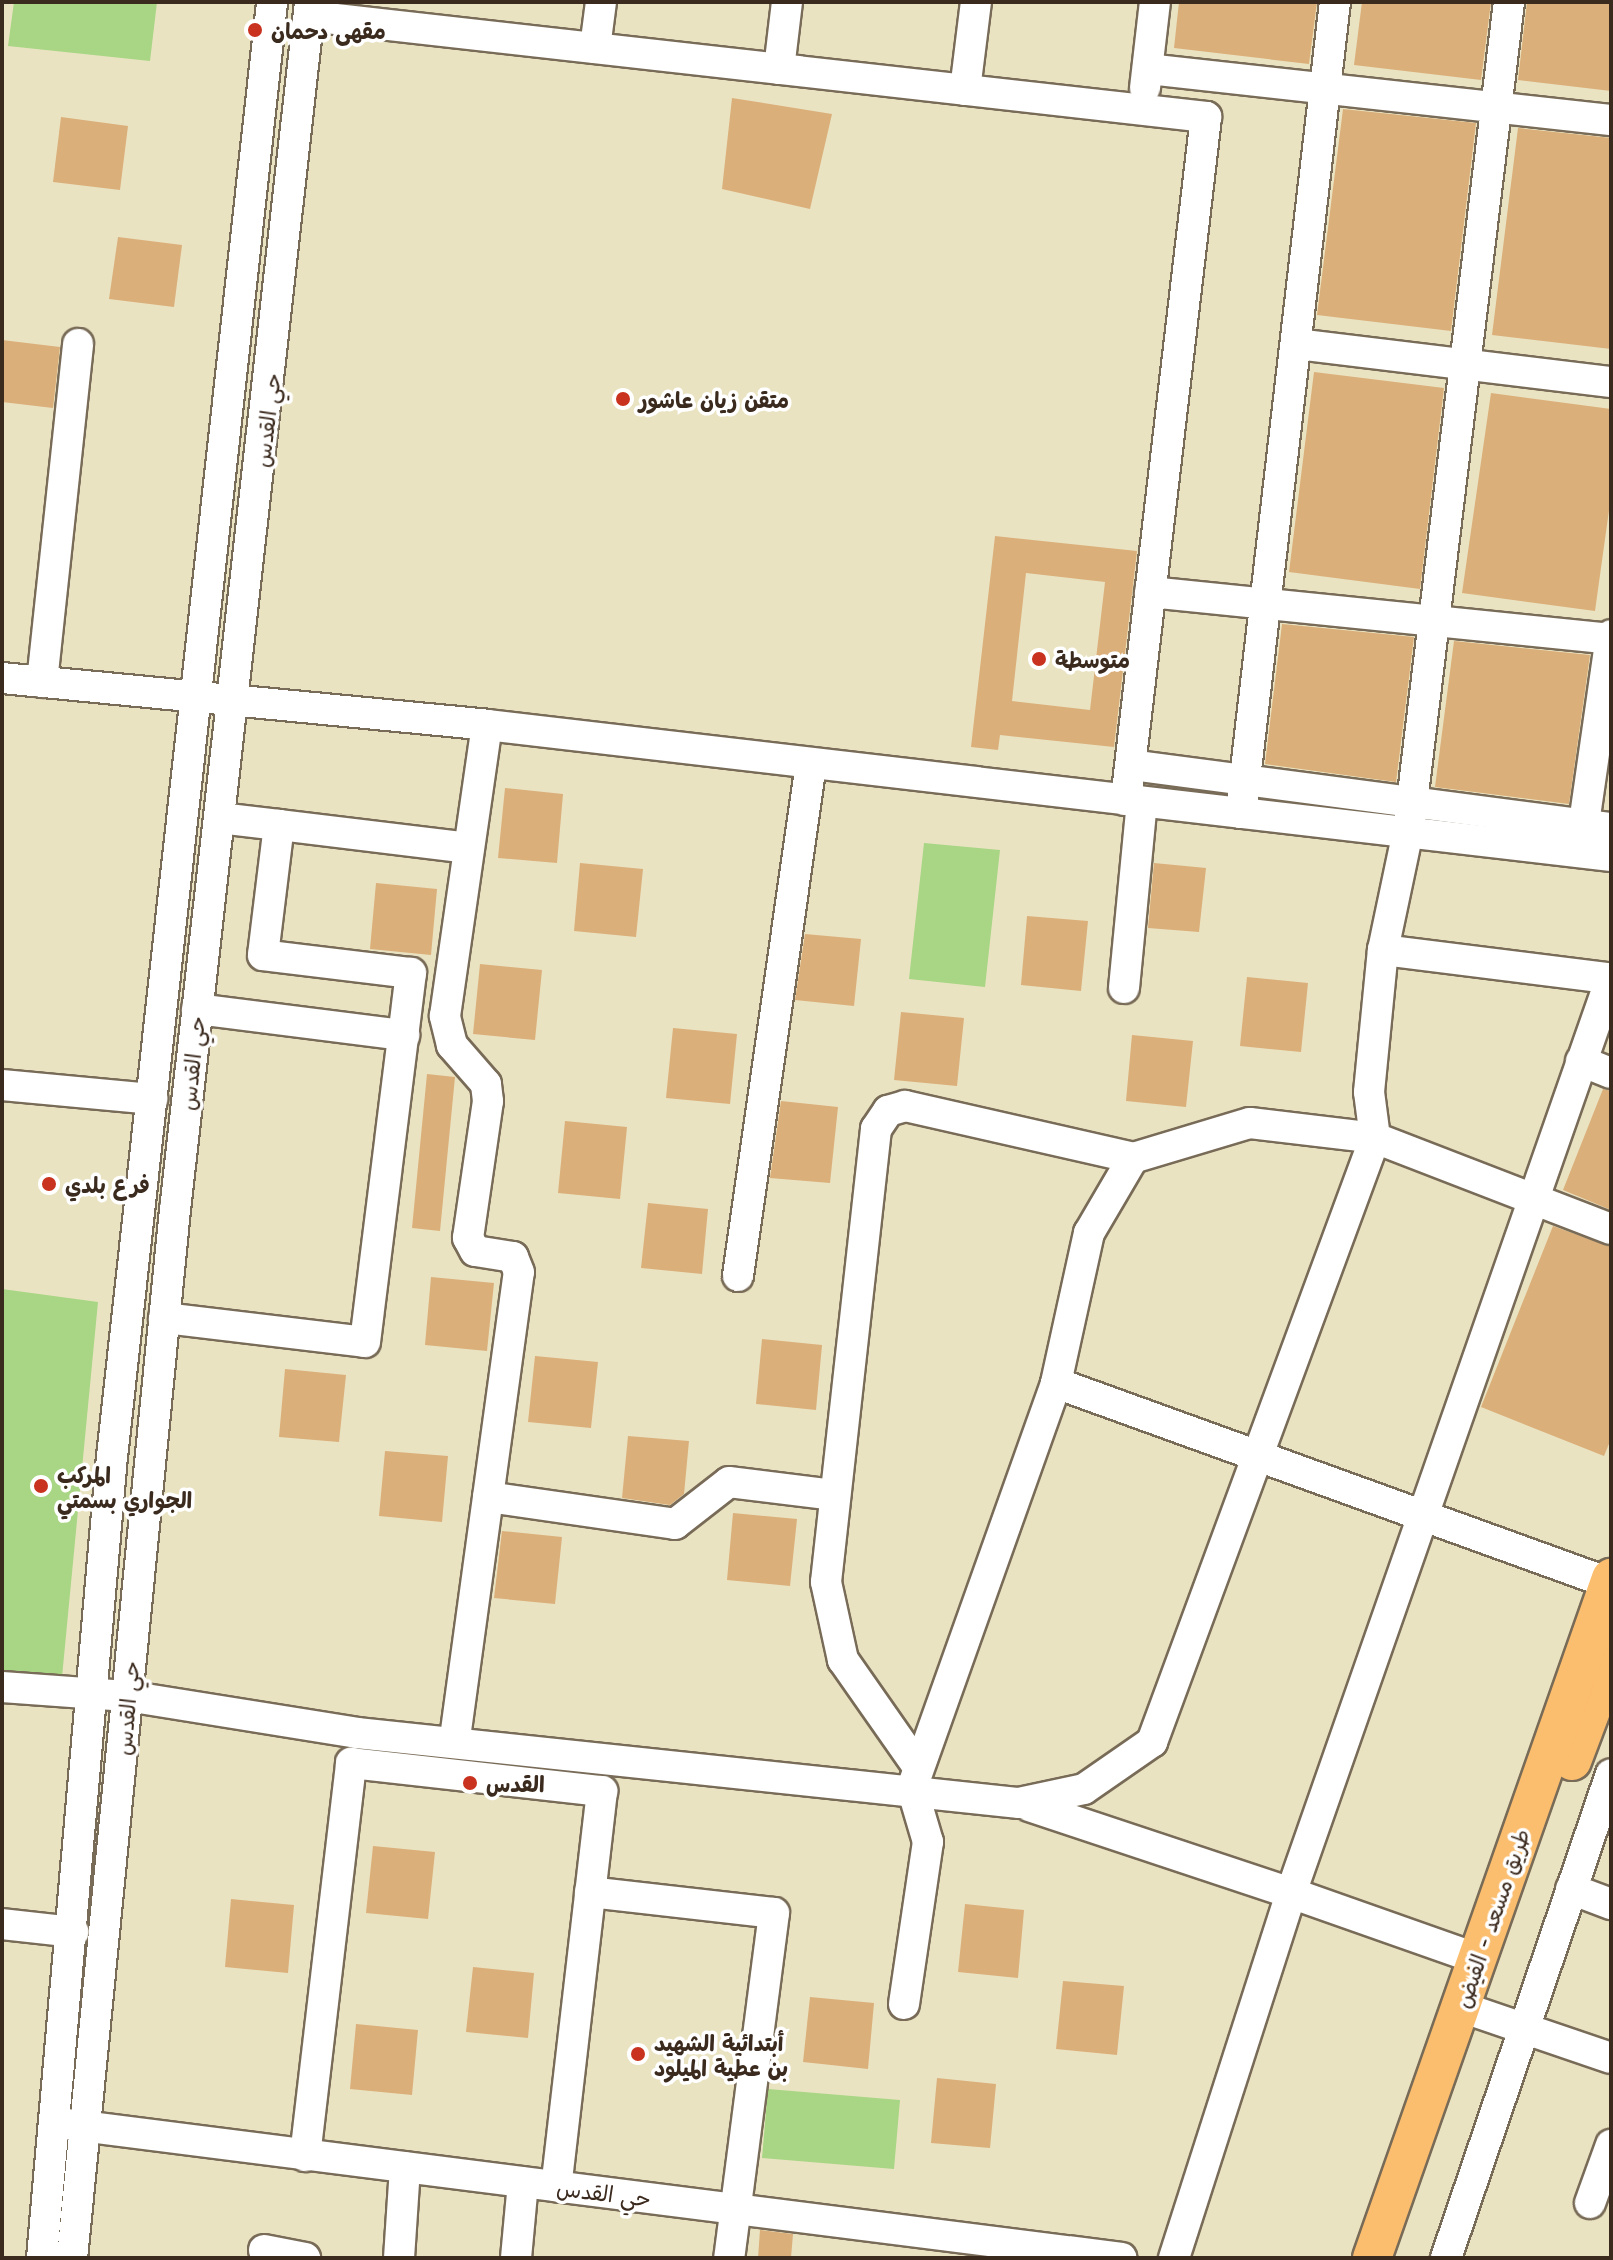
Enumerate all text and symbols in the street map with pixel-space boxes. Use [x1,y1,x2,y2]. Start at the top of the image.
place label: مقهى دحمان [271,17,386,43]
marker: مقهى دحمان [246,21,264,39]
street label: حي القدس [247,371,285,469]
place label: متقن زيان عاشور [639,386,789,412]
marker: متقن زيان عاشور [614,390,632,408]
place label: متوسطة [1055,646,1130,672]
marker: متوسطة [1030,650,1048,668]
street label: حي القدس [173,1014,209,1112]
place label: فرع بلدي [65,1171,150,1197]
marker: فرع بلدي [40,1175,58,1193]
place label: المركب الجواري بسمتي [57,1460,192,1512]
marker: المركب الجواري بسمتي [32,1477,50,1495]
street label: حي القدس [109,1660,143,1756]
place label: القدس [486,1770,545,1796]
marker: القدس [461,1774,479,1792]
street label: طريق مسعد - الفيض [1448,1825,1534,2011]
place label: أبتدائية الشهيد بن عطية الميلود [654,2028,788,2080]
marker: أبتدائية الشهيد بن عطية الميلود [629,2045,647,2063]
street label: حي القدس [555,2173,653,2211]

